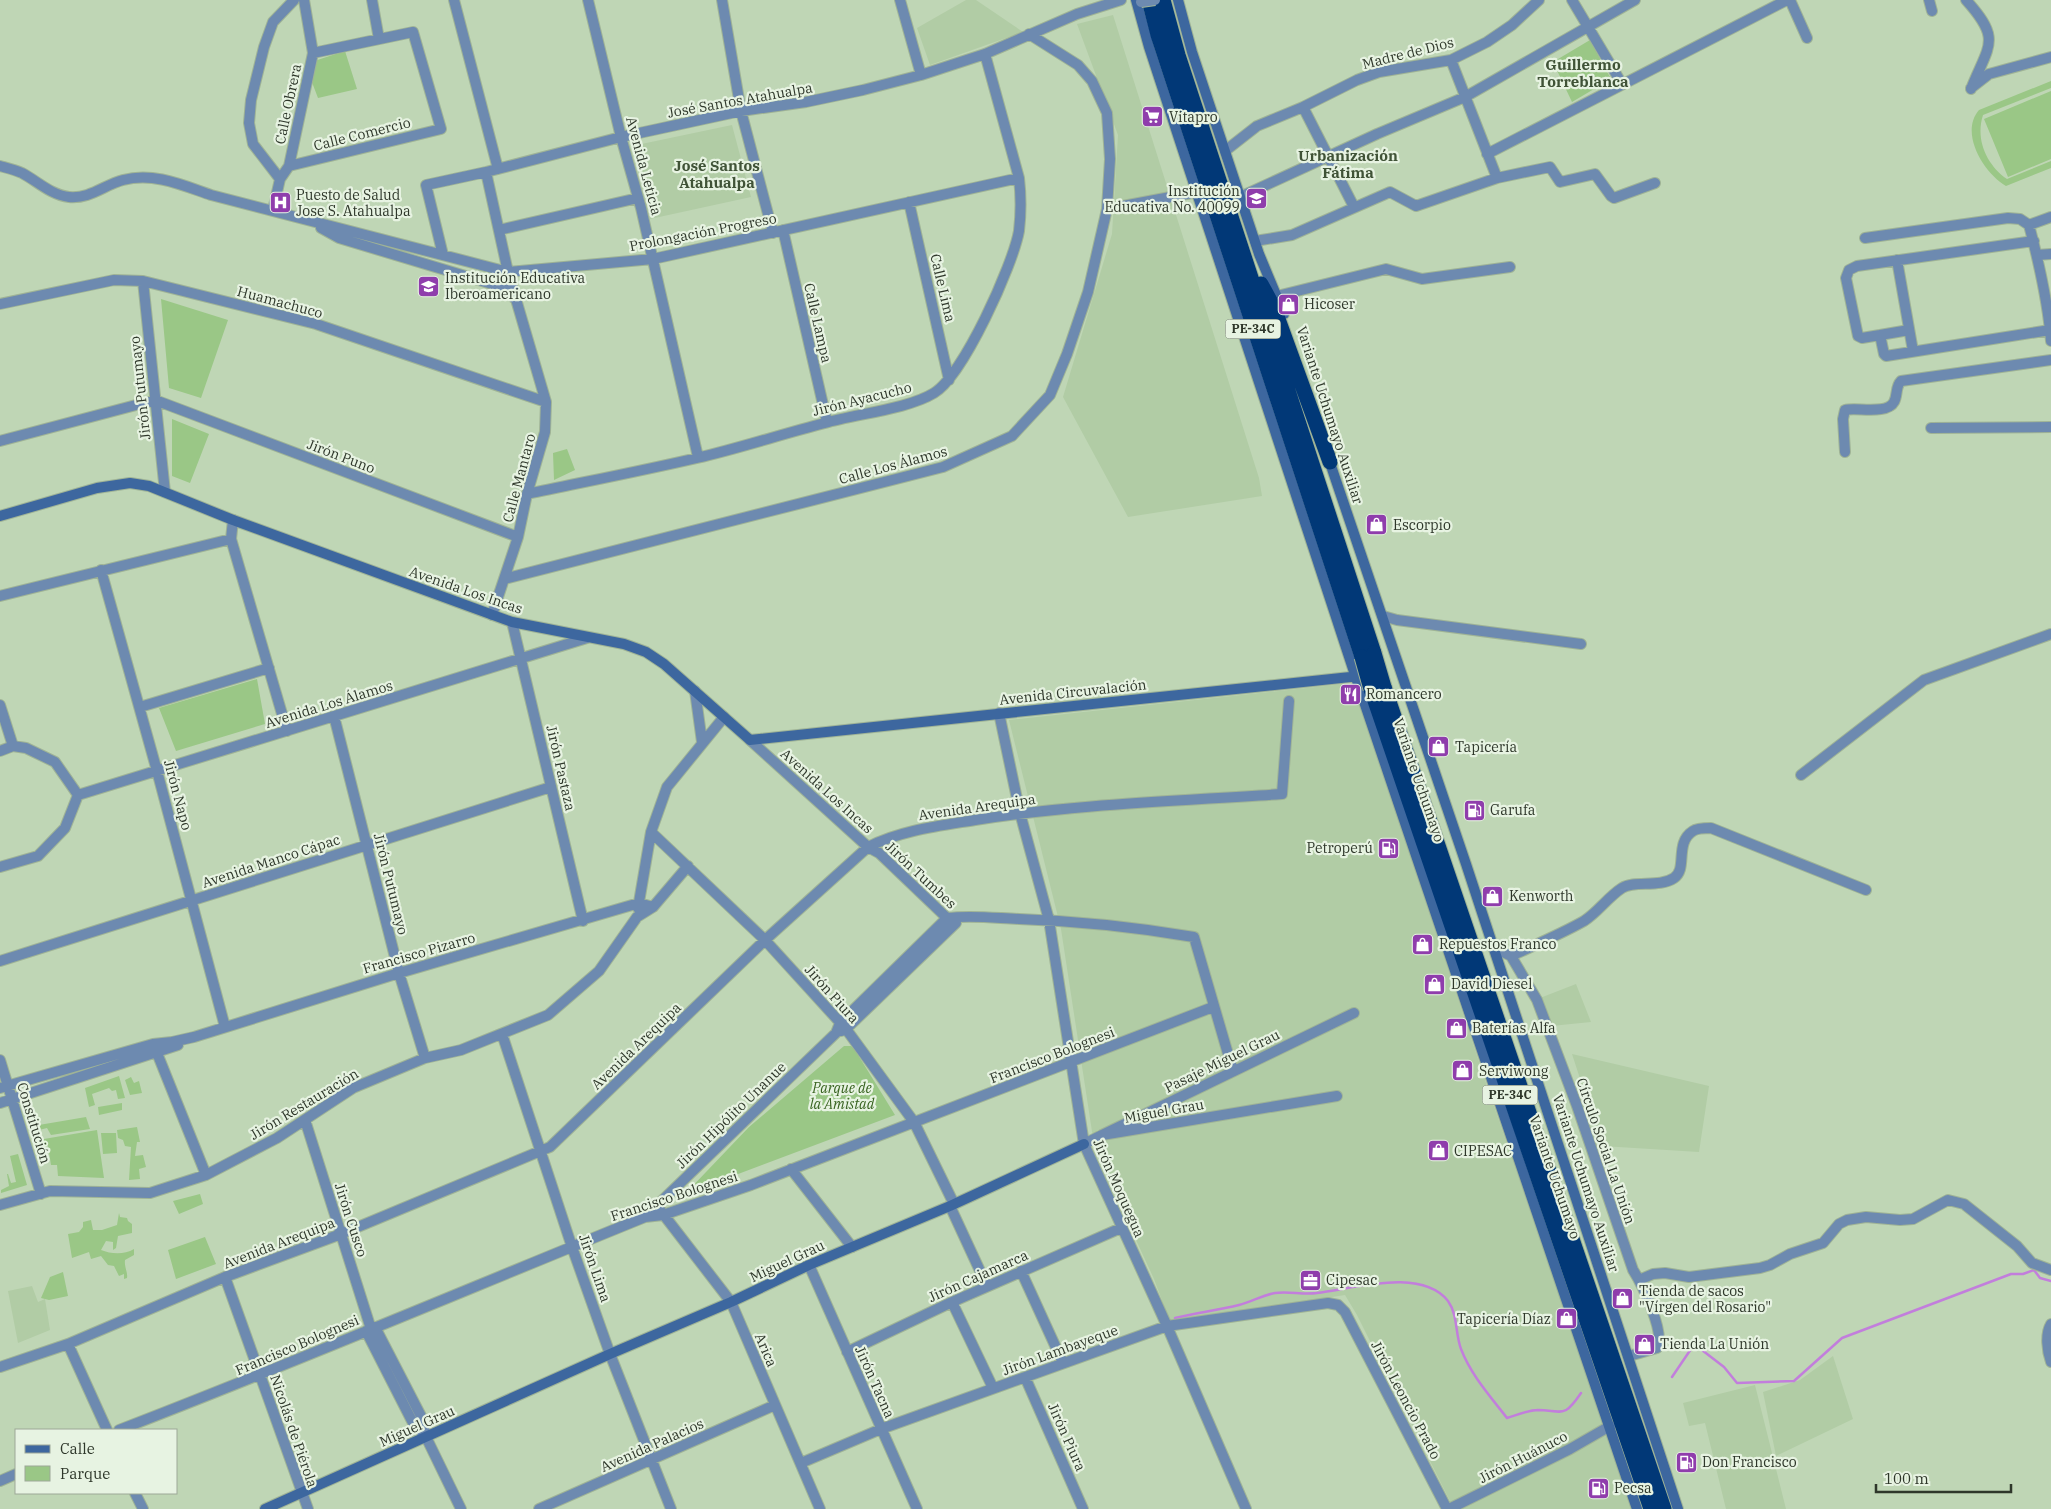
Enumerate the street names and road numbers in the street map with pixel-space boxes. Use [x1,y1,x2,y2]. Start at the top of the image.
street label: Madre de Dios [1360,33,1456,73]
street label: Calle Obrera [271,62,305,146]
street label: José Santos Atahualpa [666,78,814,122]
street label: Calle Comercio [312,113,412,155]
street label: Avenida Leticia [622,115,666,218]
street label: Prolongación Progreso [628,209,778,255]
street label: Calle Lima [926,252,960,324]
street label: Calle Lampa [800,281,836,365]
street label: Huamachuco [235,282,325,322]
road number: PE-34C [1226,320,1280,338]
street label: Variante Uchumayo Auxiliar [1293,324,1367,507]
street label: Jirón Putumayo [126,335,154,441]
street label: Jirón Ayacucho [811,378,913,420]
street label: Calle Mantaro [499,432,540,524]
street label: Jirón Puno [304,435,378,477]
street label: Calle Los Álamos [837,441,949,488]
street label: Avenida Los Incas [407,562,525,618]
street label: Avenida Los Álamos [263,675,395,732]
street label: Avenida Circuvalación [999,675,1147,709]
street label: Variante Uchumayo [1389,716,1449,844]
street label: Jirón Pastaza [542,723,580,813]
street label: Avenida Los Incas [777,745,877,837]
street label: Jirón Napo [160,758,196,832]
street label: Avenida Arequipa [917,790,1037,824]
street label: Avenida Manco Cápac [200,830,342,892]
street label: Jirón Putumayo [370,831,412,937]
street label: Jirón Tumbes [882,837,960,913]
street label: Francisco Pizarro [361,928,477,978]
street label: Jirón Piura [801,961,863,1027]
street label: Avenida Arequipa [587,998,685,1094]
street label: Francisco Bolognesi [987,1023,1117,1087]
street label: Pasaje Miguel Grau [1161,1025,1283,1097]
street label: Jirón Hipólito Unanue [672,1058,790,1172]
street label: Jirón Restauración [246,1064,362,1144]
street label: Círculo Social La Unión [1572,1075,1640,1227]
street label: Constitución [13,1080,55,1166]
road number: PE-34C [1482,1086,1538,1104]
street label: Variante Uchumayo Auxiliar [1549,1092,1623,1275]
street label: Miguel Grau [1123,1095,1205,1127]
street label: Variante Uchumayo [1525,1113,1585,1241]
street label: Jirón Moquegua [1089,1136,1149,1240]
street label: Francisco Bolognesi [608,1167,740,1225]
street label: Jirón Cusco [331,1181,371,1259]
street label: Avenida Arequipa [221,1213,338,1273]
street label: Jirón Lima [575,1232,615,1305]
street label: Miguel Grau [747,1236,828,1286]
street label: Jirón Cajamarca [925,1246,1031,1306]
street label: Francisco Bolognesi [232,1311,362,1379]
street label: Jirón Lambayeque [1000,1321,1120,1379]
street label: Arica [751,1330,781,1370]
street label: Jirón Leoncio Prado [1367,1338,1445,1462]
street label: Jirón Tacna [851,1343,899,1421]
street label: Nicolás de Piérola [266,1372,322,1490]
street label: Jirón Piura [1044,1400,1090,1474]
street label: Miguel Grau [377,1401,458,1451]
street label: Avenida Palacios [598,1414,707,1476]
street label: Jirón Huánuco [1476,1427,1570,1487]

